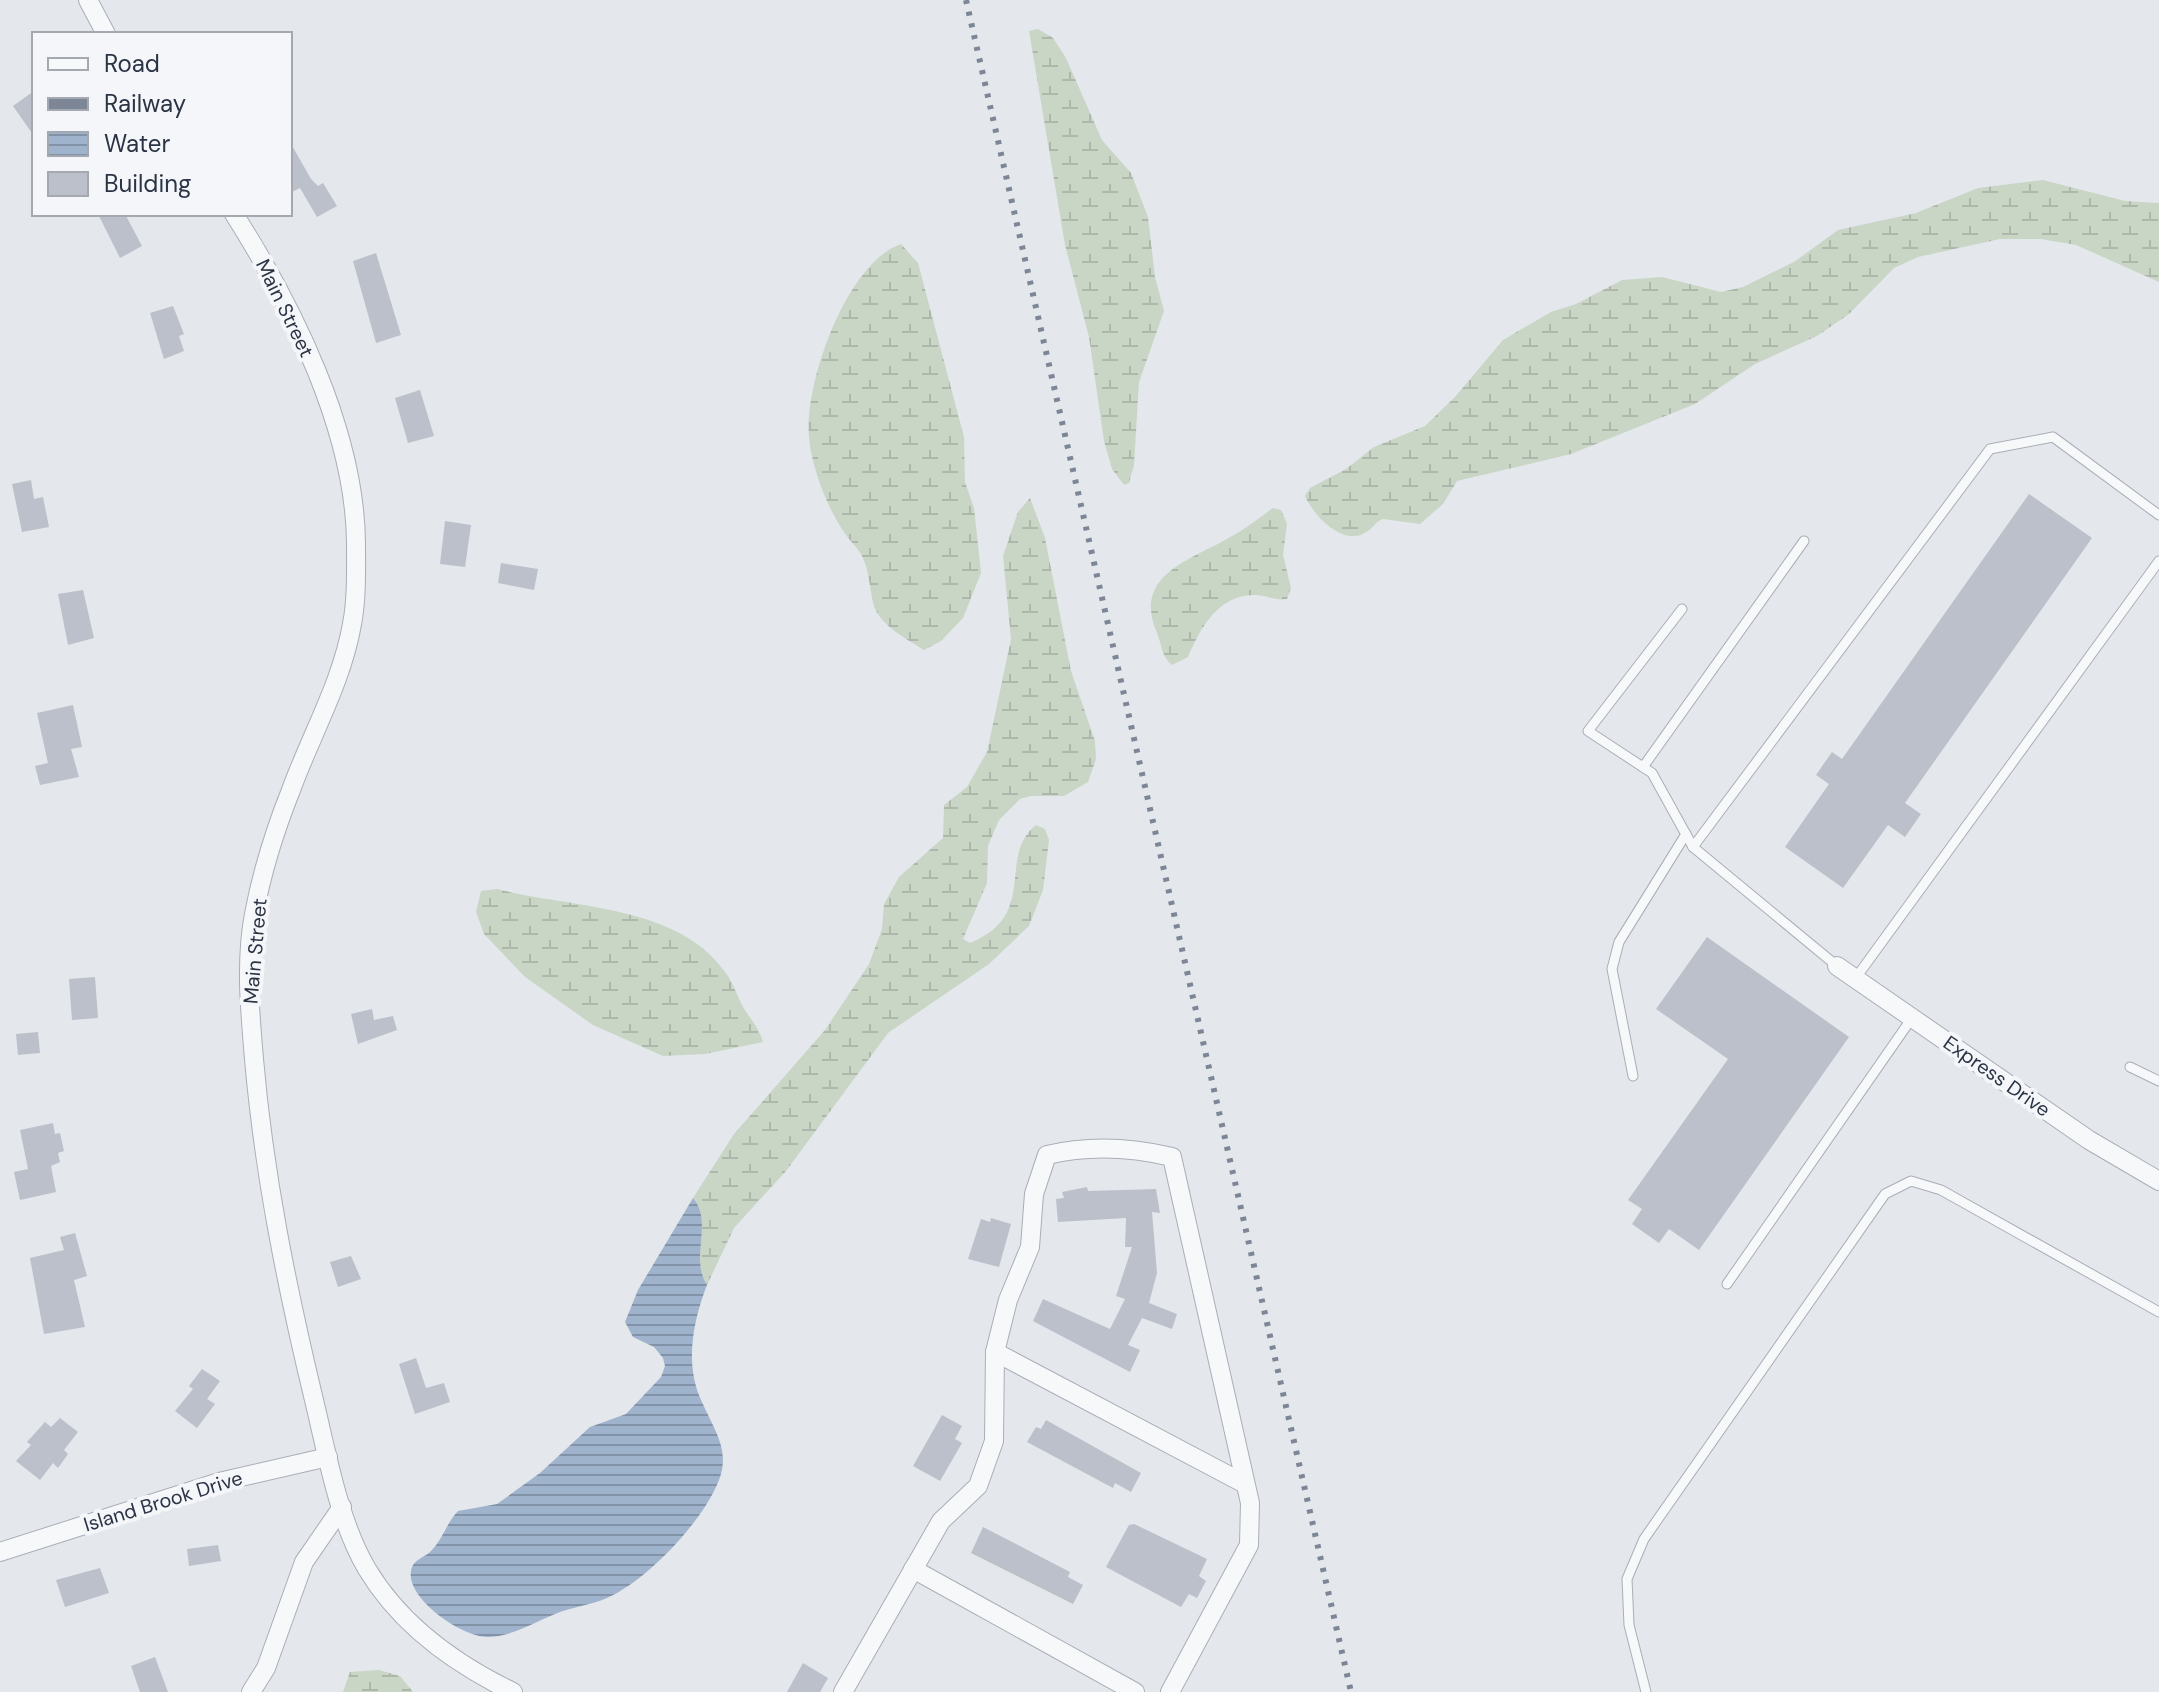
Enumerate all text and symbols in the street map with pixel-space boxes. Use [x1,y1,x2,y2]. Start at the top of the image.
legend [32,32,292,216]
text: Road [104,48,160,79]
text: Railway [104,88,186,119]
text: Water [104,128,170,159]
text: Building [104,168,191,199]
street label: Main Street [250,255,320,361]
street label: Main Street [237,897,273,1005]
street label: Express Drive [1938,1030,2056,1122]
street label: Island Brook Drive [80,1464,246,1538]

